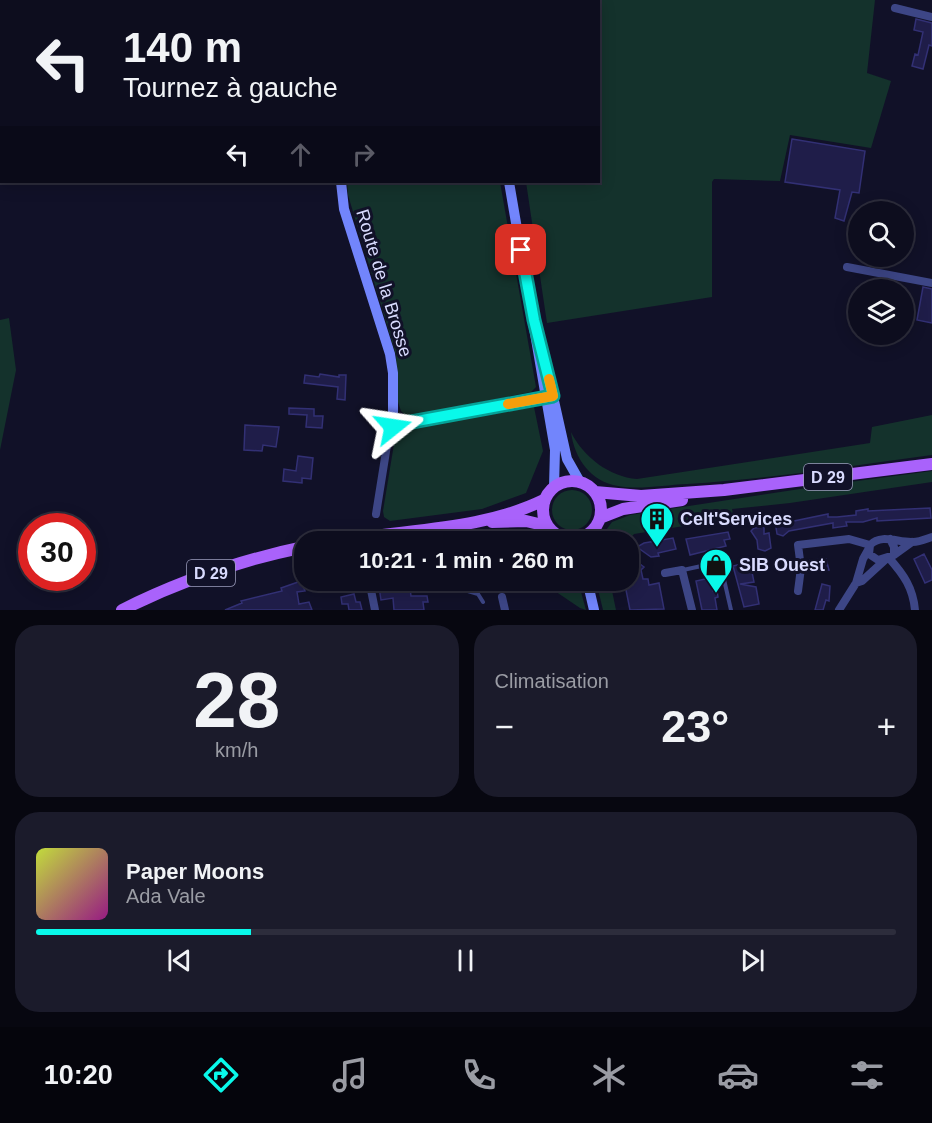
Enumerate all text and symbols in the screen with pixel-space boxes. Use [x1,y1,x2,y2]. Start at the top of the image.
icon: left [24,24,102,102]
text: 140 m [123,24,242,71]
text: Tournez à gauche [123,73,338,103]
icon: left [221,138,254,171]
icon: ahead [284,138,317,171]
icon: right [347,138,380,171]
map controls [848,201,914,345]
button: search [848,201,914,267]
street label: Route de la Brosse [352,207,416,359]
pin [495,224,546,275]
icon: arrive [504,233,537,266]
button: layers [848,279,914,345]
position arrow [361,395,425,459]
road number: D 29 [804,464,852,490]
building icon: Celt'Services [639,501,675,548]
place label: Celt'Services [680,509,792,529]
speed limit sign: 30 [18,513,96,591]
shop icon: SIB Ouest [698,547,734,594]
text: 10:21 · 1 min · 260 m [359,548,574,573]
place label: SIB Ouest [739,555,825,575]
road number: D 29 [187,560,235,586]
text: 28 [193,656,280,744]
text: Climatisation [495,670,609,692]
text: 23° [661,701,729,752]
text: − [495,708,514,745]
text: + [877,708,896,745]
text: km/h [215,739,258,761]
text: Paper Moons [126,859,264,884]
text: Ada Vale [126,885,206,907]
icon: previous [163,944,196,977]
icon: pause [449,944,482,977]
icon: next [736,944,769,977]
icon: directions [200,1054,242,1096]
icon: music [329,1054,371,1096]
icon: phone [458,1054,500,1096]
icon: climate [588,1054,630,1096]
icon: car [717,1054,759,1096]
icon: filters [846,1054,888,1096]
text: 10:20 [44,1060,113,1090]

